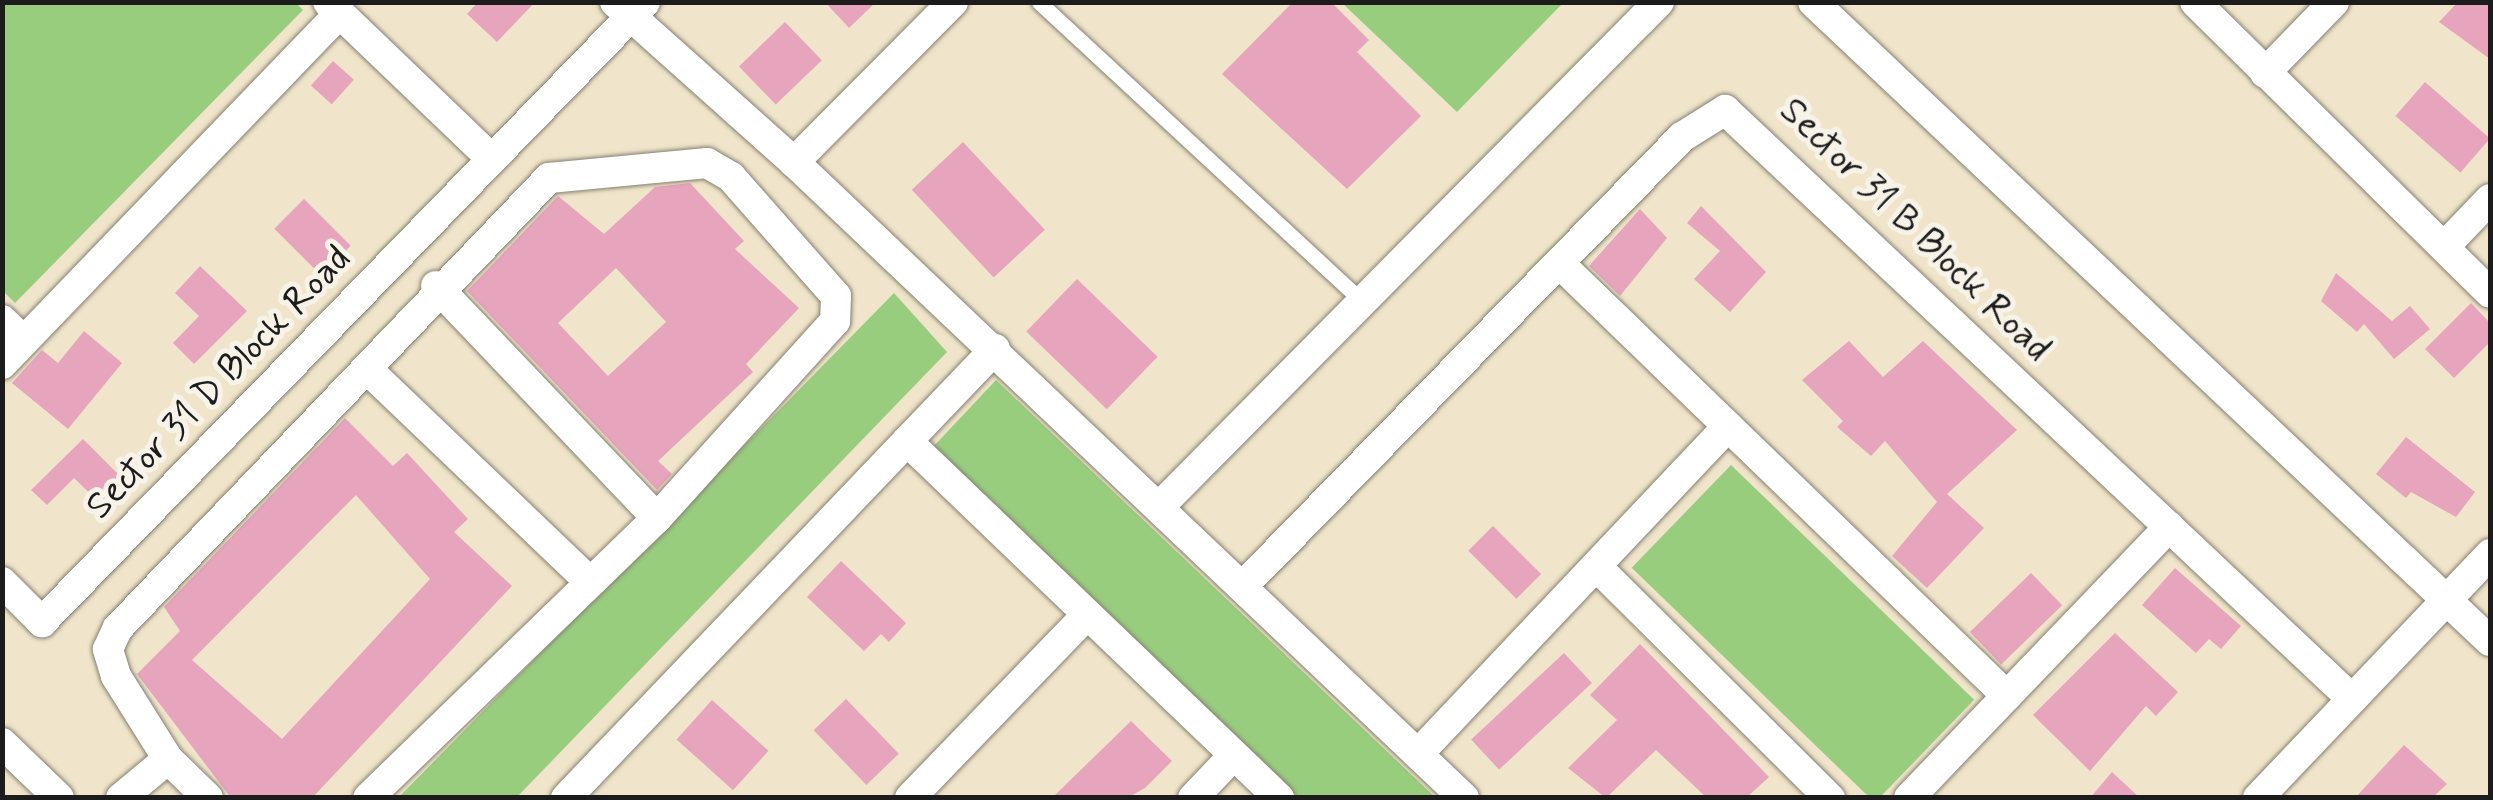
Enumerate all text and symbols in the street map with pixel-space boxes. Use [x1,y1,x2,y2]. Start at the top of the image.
street label: Sector 31 B Block Road [1770,89,2060,371]
street label: Sector 31 D Block Road [77,237,361,529]

